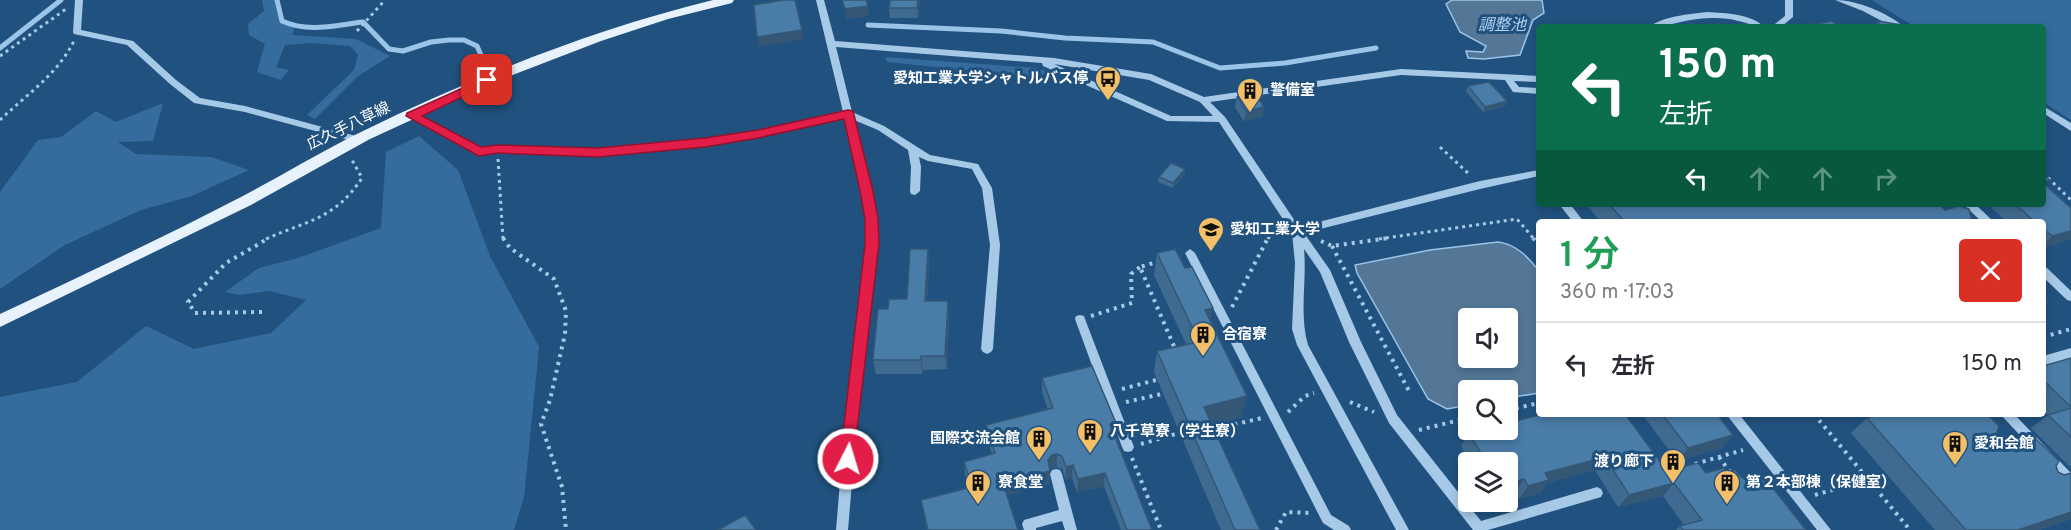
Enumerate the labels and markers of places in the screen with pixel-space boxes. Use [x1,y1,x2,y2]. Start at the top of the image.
pin [461,54,512,105]
bus stop icon: 愛知工業大学シャトルバス停 [1093,64,1123,102]
place label: 愛知工業大学シャトルバス停 [893,70,1088,89]
building icon: 警備室 [1235,76,1265,114]
place label: 警備室 [1270,82,1315,101]
school or university icon: 愛知工業大学 [1196,215,1226,253]
place label: 愛知工業大学 [1230,221,1320,240]
building icon: 合宿寮 [1188,320,1218,358]
place label: 合宿寮 [1222,326,1267,345]
building icon: 八千草寮（学生寮） [1075,417,1105,455]
place label: 八千草寮（学生寮） [1110,423,1245,442]
building icon: 国際交流会館 [1024,424,1054,462]
building icon: 愛和会館 [1940,429,1970,467]
place label: 国際交流会館 [930,430,1020,449]
place label: 愛和会館 [1974,435,2034,454]
building icon: 渡り廊下 [1658,447,1688,485]
place label: 渡り廊下 [1594,453,1654,472]
building icon: 寮食堂 [963,468,993,506]
building icon: 第２本部棟（保健室） [1712,468,1742,506]
place label: 第２本部棟（保健室） [1746,473,1896,493]
place label: 寮食堂 [998,474,1043,493]

